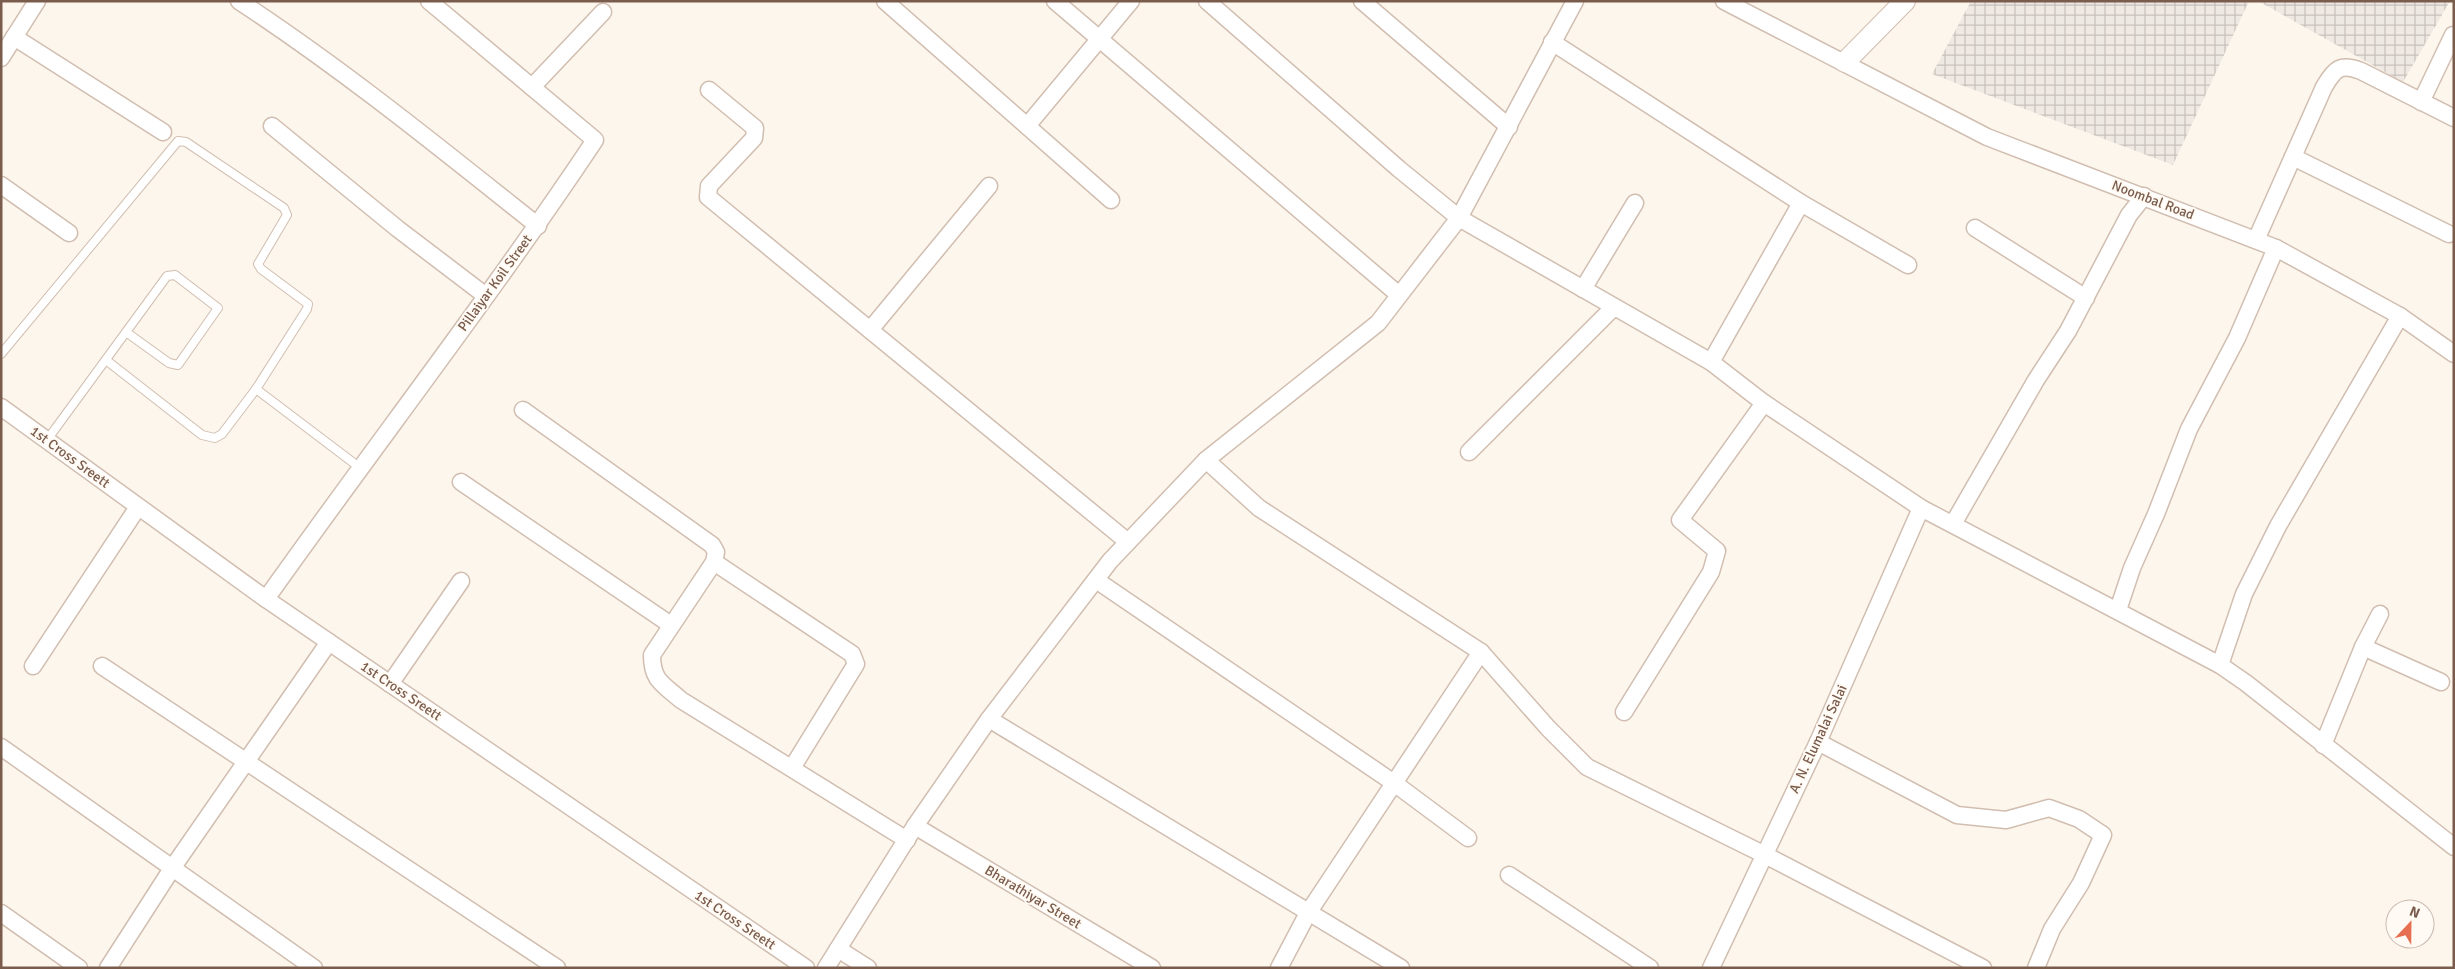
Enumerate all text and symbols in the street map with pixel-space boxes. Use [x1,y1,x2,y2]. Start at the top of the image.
street label: Noombal Road [2109,176,2197,224]
street label: Pillaiyar Koil Street [454,231,536,335]
street label: 1st Cross Sreett [27,422,113,492]
street label: 1st Cross Sreett [357,658,445,724]
street label: A. N. Elumalai Salai [1785,682,1851,796]
street label: Bharathiyar Street [982,861,1084,933]
street label: 1st Cross Sreett [691,887,779,953]
north arrow [2385,899,2435,949]
text: N [2407,903,2422,922]

